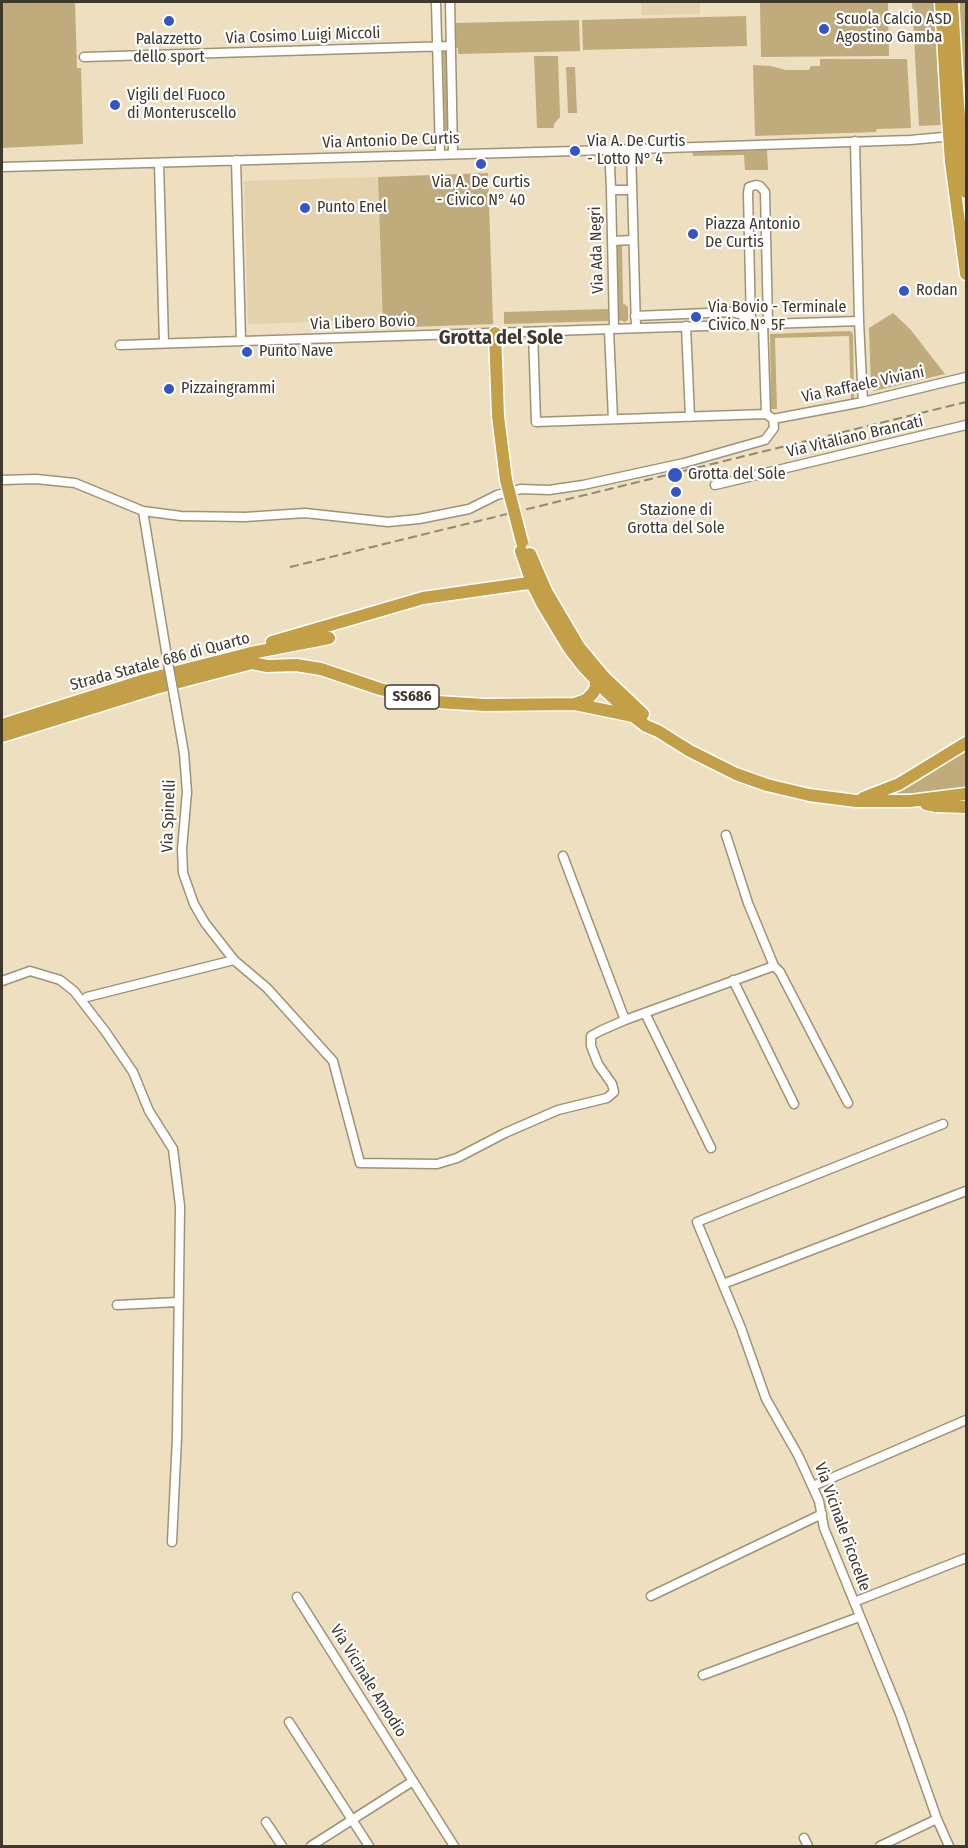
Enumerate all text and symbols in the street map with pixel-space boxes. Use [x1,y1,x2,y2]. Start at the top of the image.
place label: Scuola Calcio ASD Agostino Gamba [836,10,952,48]
marker: Palazzetto dello sport [162,14,176,28]
marker: Scuola Calcio ASD Agostino Gamba [817,22,831,36]
street label: Via Cosimo Luigi Miccoli [225,24,381,48]
place label: Palazzetto dello sport [133,30,205,68]
place label: Vigili del Fuoco di Monteruscello [127,86,237,124]
marker: Vigili del Fuoco di Monteruscello [108,98,122,112]
street label: Via Antonio De Curtis [322,129,460,153]
place label: Via A. De Curtis - Lotto N° 4 [587,132,685,170]
marker: Via A. De Curtis - Lotto N° 4 [568,144,582,158]
marker: Via A. De Curtis - Civico N° 40 [474,157,488,171]
place label: Via A. De Curtis - Civico N° 40 [432,173,530,211]
place label: Punto Enel [317,198,387,218]
marker: Punto Enel [298,201,312,215]
street label: Via Ada Negri [586,206,608,294]
place label: Piazza Antonio De Curtis [705,215,800,253]
marker: Piazza Antonio De Curtis [686,227,700,241]
place label: Rodan [916,281,958,301]
marker: Rodan [897,284,911,298]
place label: Via Bovio - Terminale Civico N° 5F [708,298,846,336]
marker: Via Bovio - Terminale Civico N° 5F [689,310,703,324]
street label: Via Libero Bovio [310,312,416,334]
district label: Grotta del Sole [439,326,563,350]
place label: Punto Nave [259,342,333,362]
marker: Punto Nave [240,345,254,359]
street label: Via Raffaele Viviani [800,363,926,407]
place label: Pizzaingrammi [181,379,275,399]
marker: Pizzaingrammi [162,382,176,396]
street label: Via Vitaliano Brancati [785,412,925,462]
place label: Grotta del Sole [688,465,786,485]
marker: Grotta del Sole [666,466,684,484]
marker: Stazione di Grotta del Sole [669,485,683,499]
place label: Stazione di Grotta del Sole [627,501,725,539]
street label: Strada Statale 686 di Quarto [68,629,252,695]
road number: SS686 [385,685,439,709]
street label: Via Spinelli [158,779,180,853]
street label: Via Vicinale Ficocelle [810,1460,874,1594]
street label: Via Vicinale Amodio [326,1621,410,1741]

